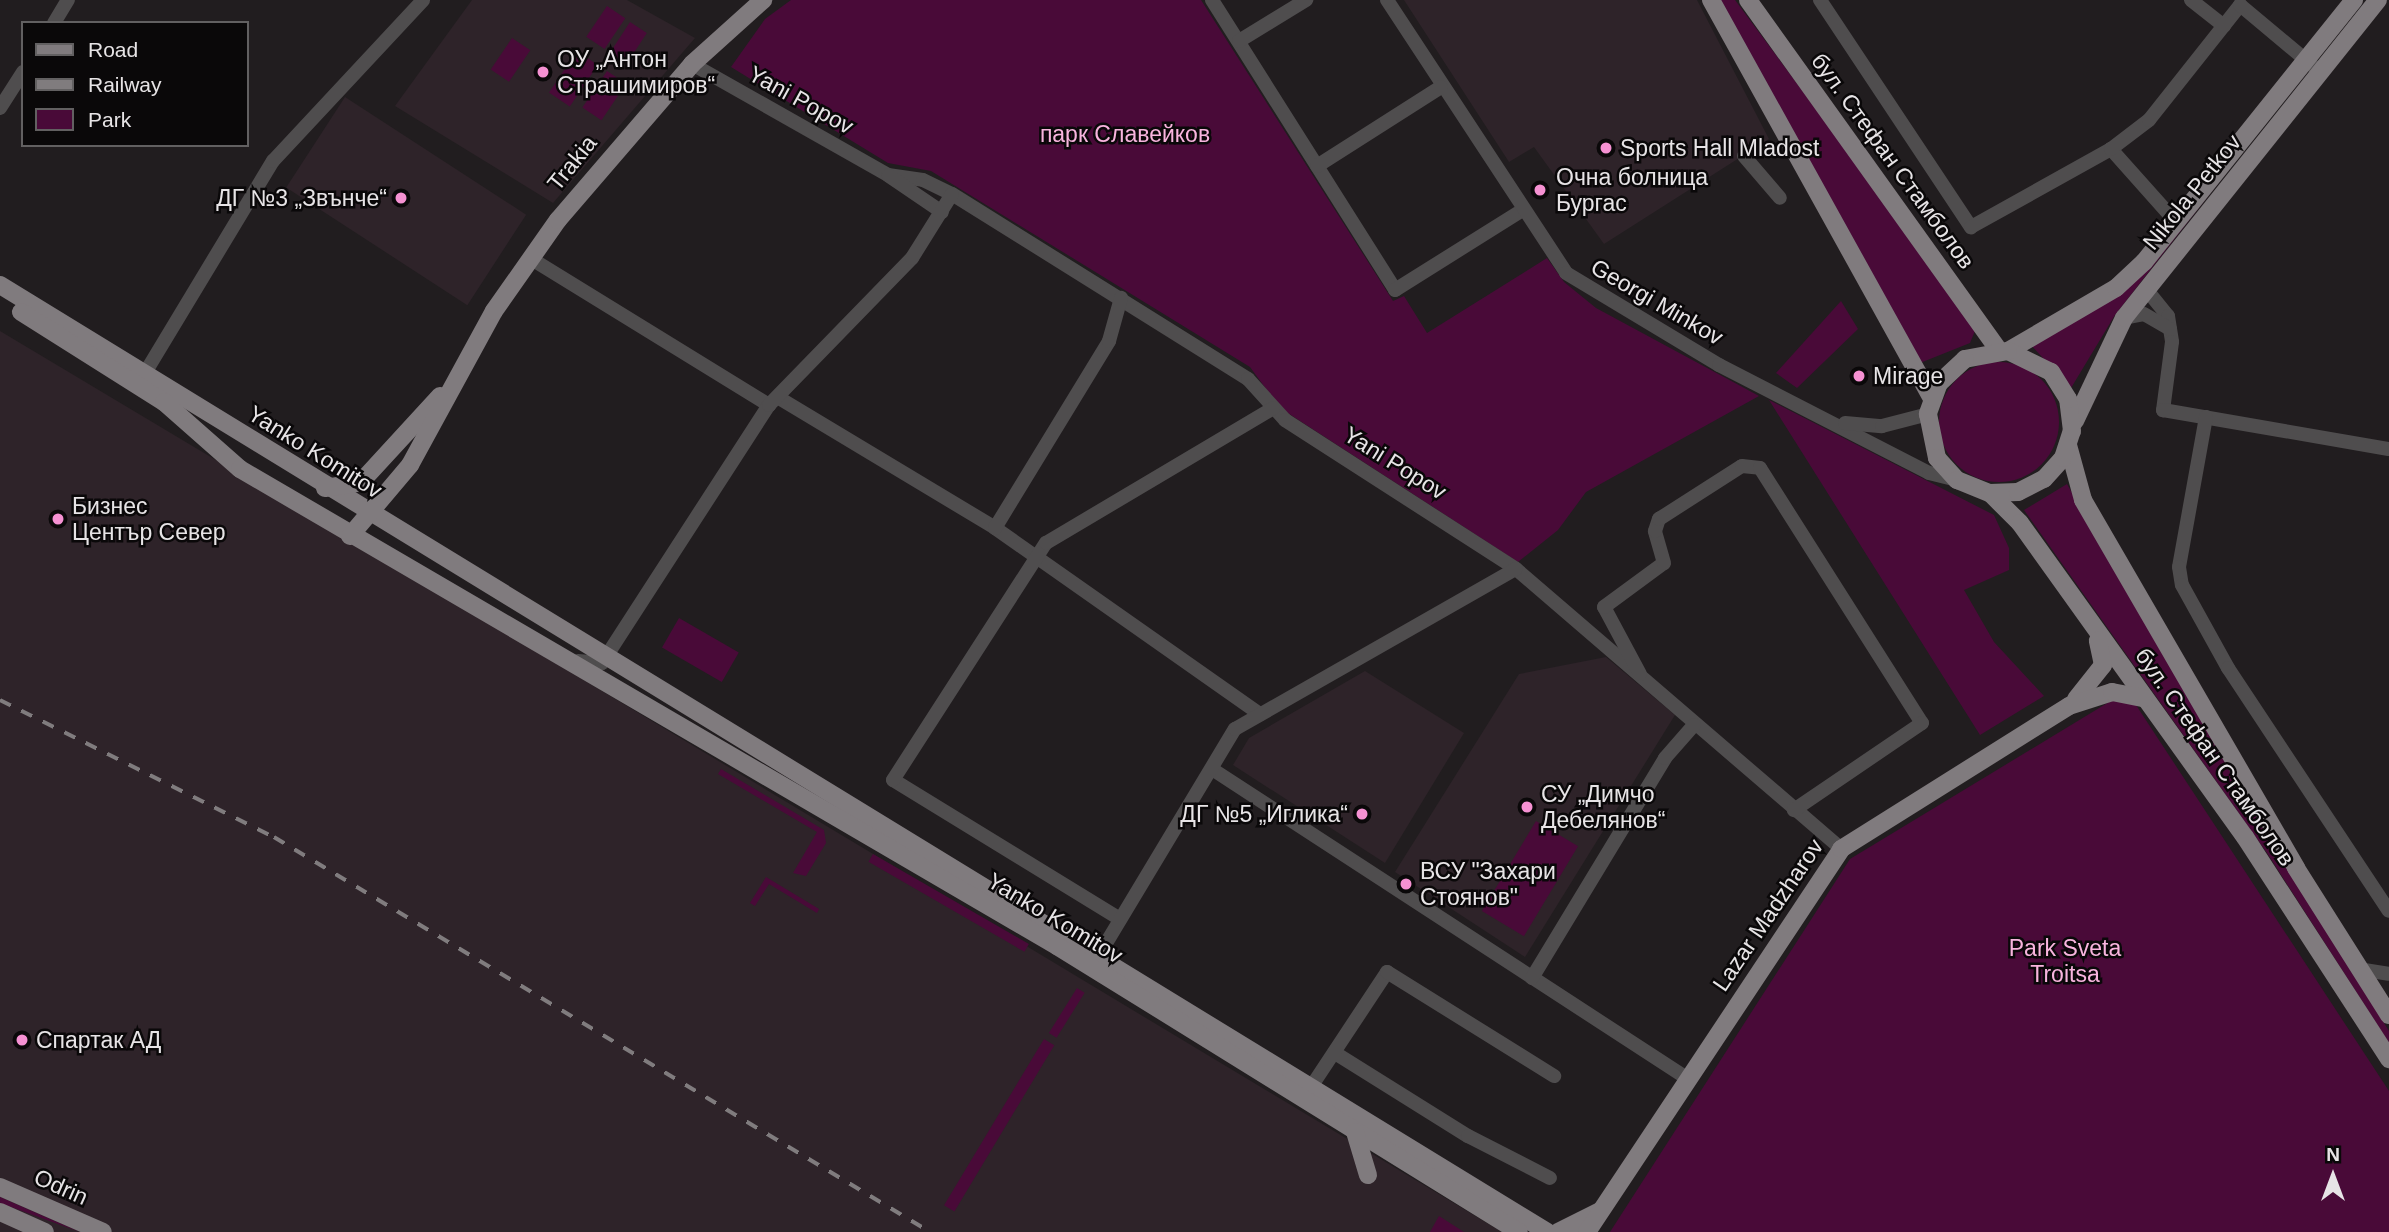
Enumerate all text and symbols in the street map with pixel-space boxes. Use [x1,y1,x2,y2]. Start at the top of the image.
legend [21,21,248,147]
text: Road [88,38,138,61]
place label: ОУ „Антон Страшимиров“ [557,45,715,99]
street label: бул. Стефан Стамболов [1806,48,1980,274]
street label: Yani Popov [744,60,858,140]
marker: ОУ „Антон Страшимиров“ [535,64,551,80]
text: Railway [88,73,162,96]
text: Park [88,108,131,131]
park label: парк Славейков [1040,120,1210,148]
street label: Nikola Petkov [2137,129,2247,255]
street label: Trakia [541,130,603,196]
place label: Sports Hall Mladost [1620,134,1819,162]
marker: Sports Hall Mladost [1598,140,1614,156]
place label: Oчна болница Бургас [1556,163,1708,217]
marker: Oчна болница Бургас [1530,180,1550,200]
place label: ДГ №3 „Звънче“ [216,184,387,212]
marker: ДГ №3 „Звънче“ [393,190,409,206]
street label: Georgi Minkov [1586,253,1728,351]
place label: Mirage [1873,362,1943,390]
marker: Mirage [1851,368,1867,384]
street label: Yanko Komitov [243,400,387,504]
street label: Yani Popov [1339,421,1451,505]
place label: Бизнес Център Север [72,492,226,546]
marker: Бизнес Център Север [50,511,66,527]
street label: бул. Стефан Стамболов [2129,643,2301,871]
place label: СУ „Димчо Дебелянов“ [1541,780,1665,834]
marker: СУ „Димчо Дебелянов“ [1519,799,1535,815]
place label: ДГ №5 „Иглика“ [1180,800,1348,828]
marker: ДГ №5 „Иглика“ [1354,806,1370,822]
street label: Lazar Madzharov [1707,834,1829,996]
place label: ВСУ "Захари Стоянов" [1420,857,1556,911]
street label: Yanko Komitov [982,867,1128,969]
marker: ВСУ "Захари Стоянов" [1398,876,1414,892]
park label: Park Sveta Troitsa [2009,934,2121,988]
place label: Спартак АД [36,1026,161,1054]
marker: Спартак АД [14,1032,30,1048]
north arrow [2298,1141,2368,1211]
text: N [2326,1144,2340,1165]
street label: Odrin [30,1163,92,1211]

